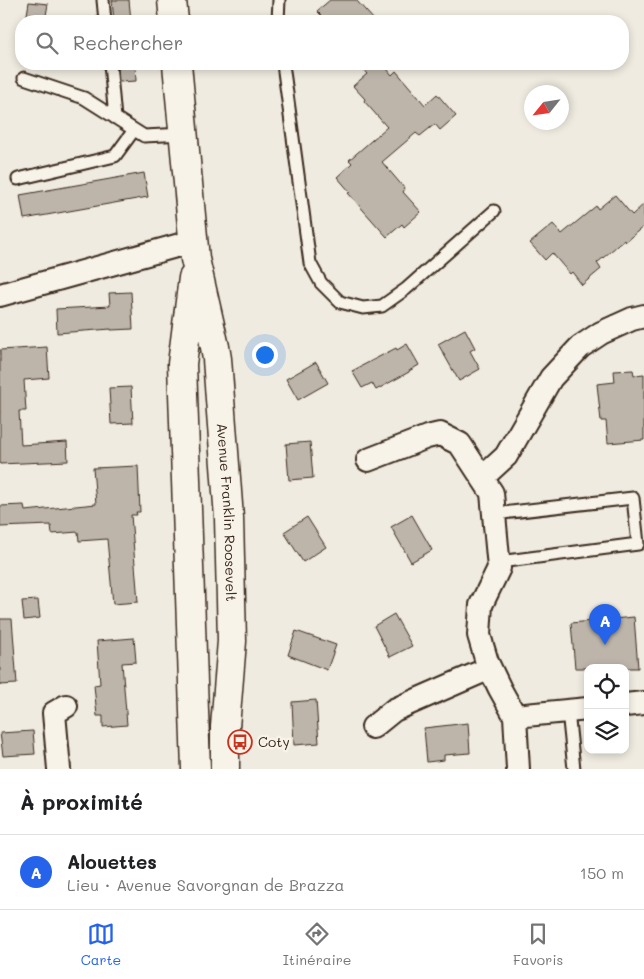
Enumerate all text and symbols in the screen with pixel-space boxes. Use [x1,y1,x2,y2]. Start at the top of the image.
search box [15,15,629,70]
icon: search [33,29,61,57]
text: Rechercher [73,30,183,55]
north arrow [524,85,569,130]
your location [252,342,278,368]
street label: Avenue Franklin Roosevelt [213,422,241,602]
pin: A [589,604,621,645]
map controls [584,664,629,754]
button: locate [584,664,629,709]
button: layers [584,709,629,754]
bus stop icon: Coty [227,729,253,755]
place label: Coty [258,732,290,751]
text: À proximité [20,788,143,815]
text: Alouettes [67,849,157,874]
text: A [30,862,42,883]
text: 150 m [580,862,624,883]
text: Lieu · Avenue Savorgnan de Brazza [67,874,345,895]
tab: Carte [81,920,121,969]
tab: Itinéraire [283,920,351,969]
tab: Favoris [513,920,563,969]

